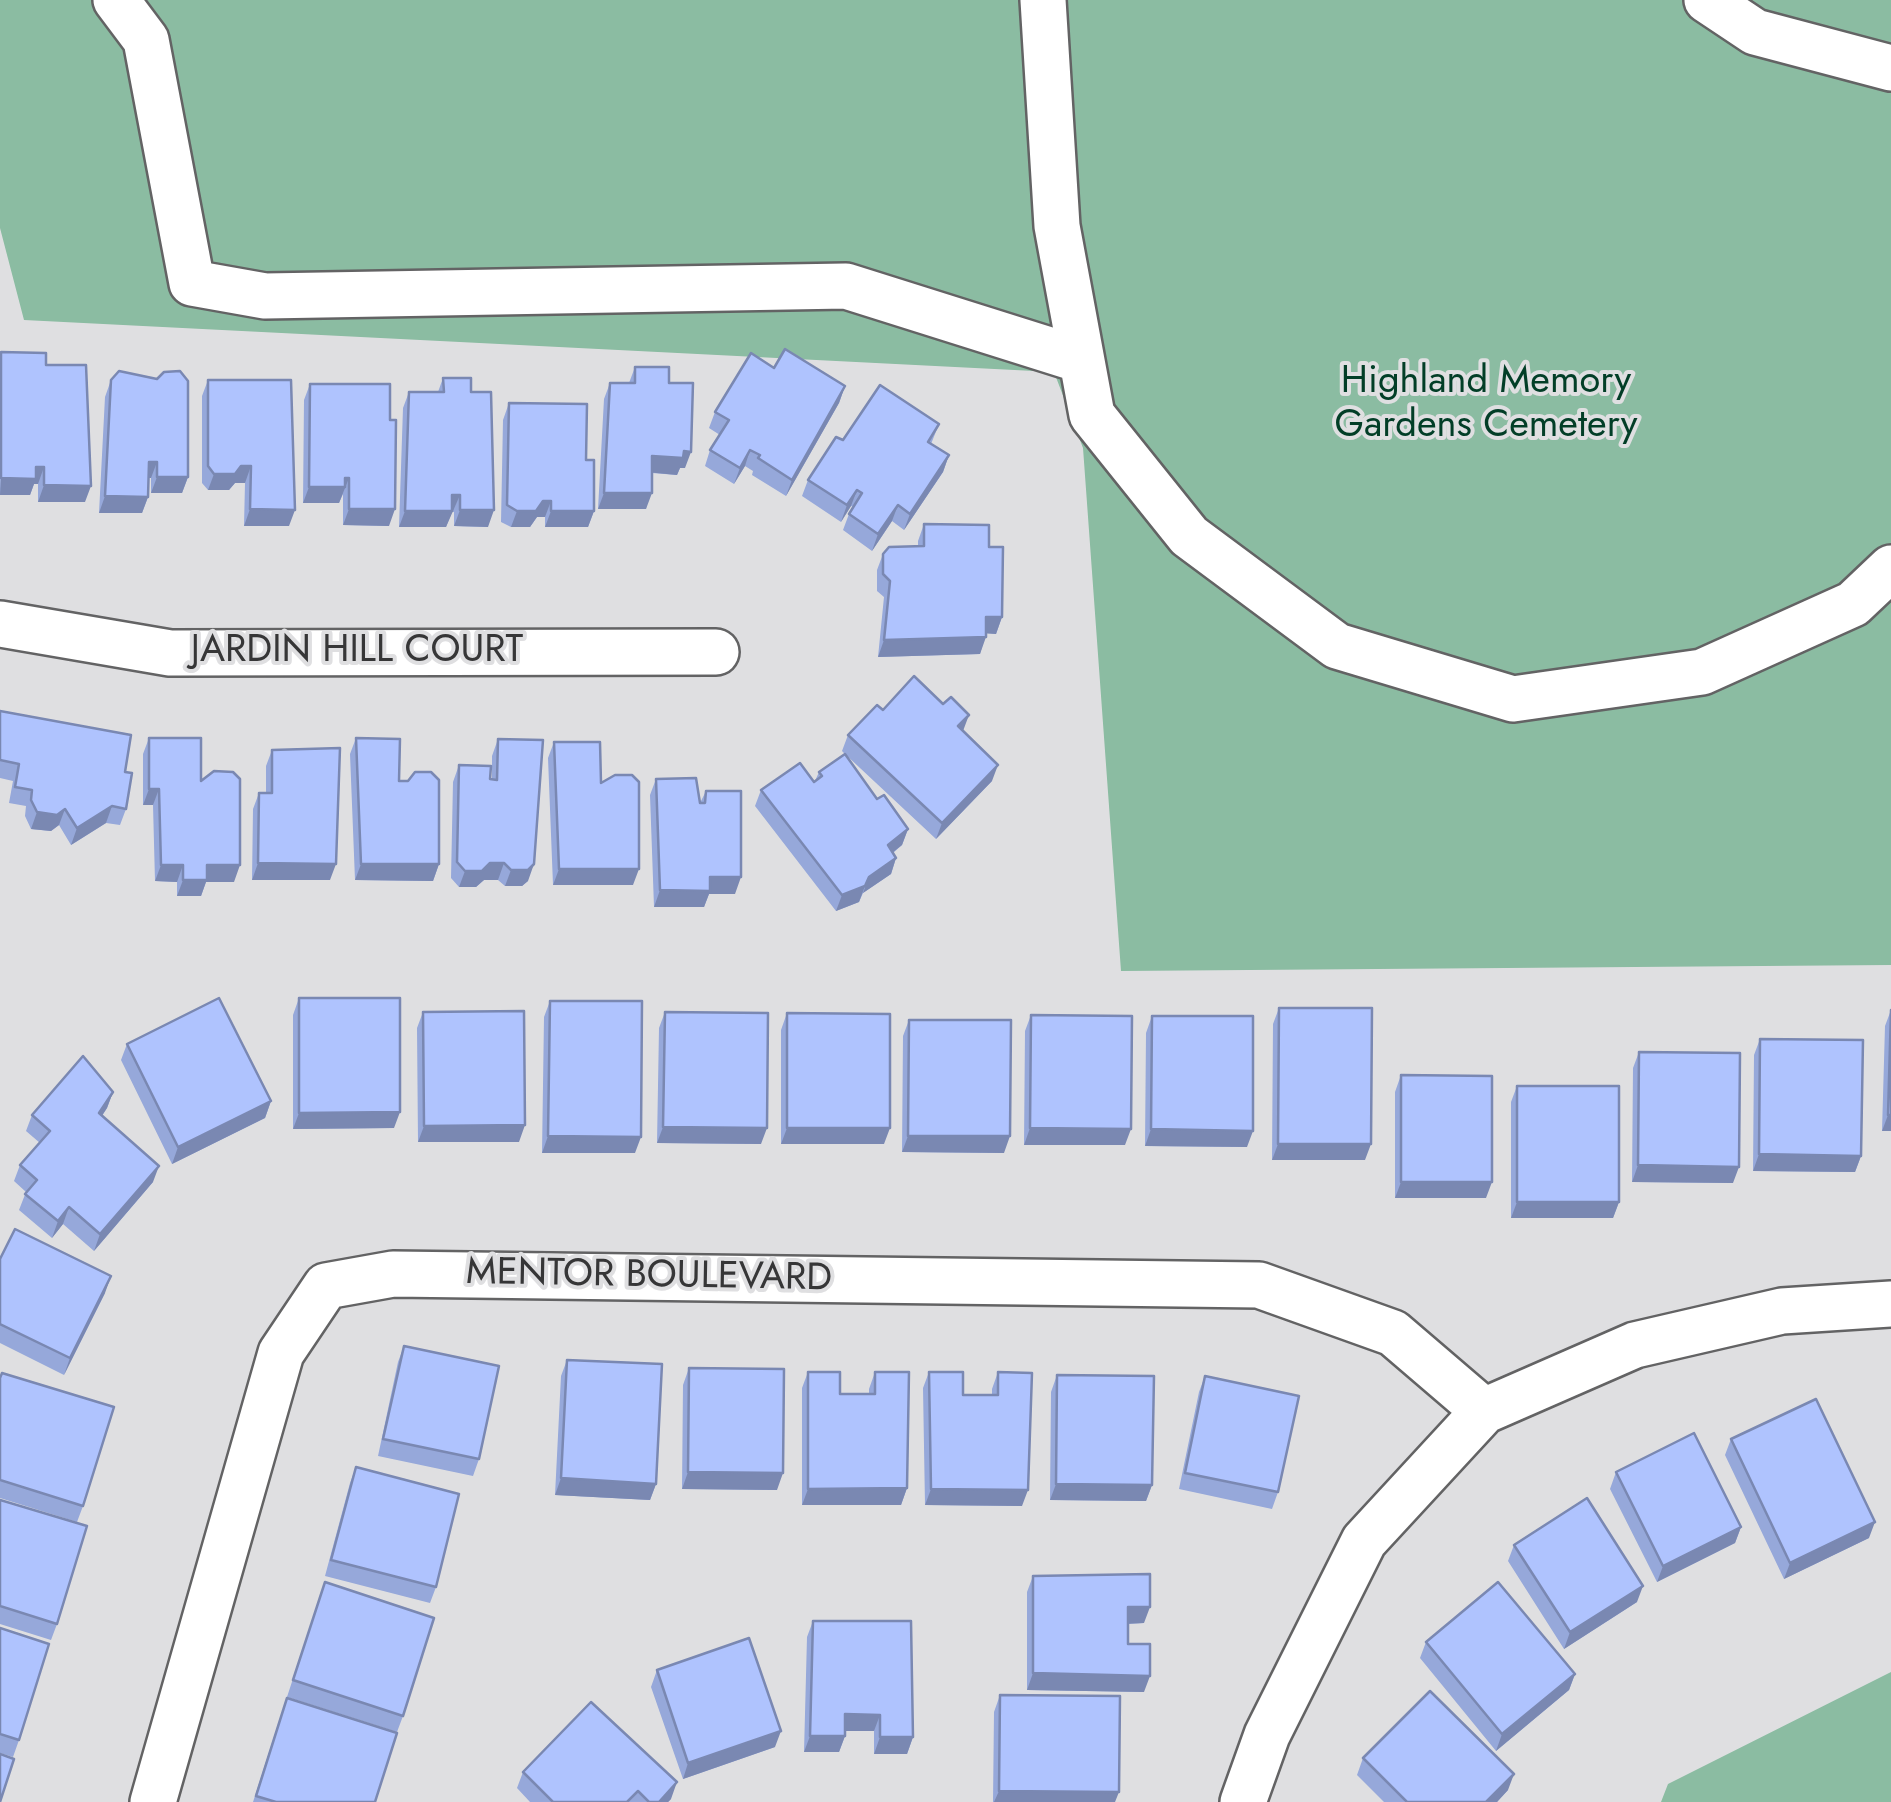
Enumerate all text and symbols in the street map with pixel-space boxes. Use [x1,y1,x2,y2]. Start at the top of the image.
park label: Highland Memory Gardens Cemetery [1334,360,1638,449]
street label: JARDIN HILL COURT [191,629,523,675]
street label: MENTOR BOULEVARD [466,1251,832,1303]

